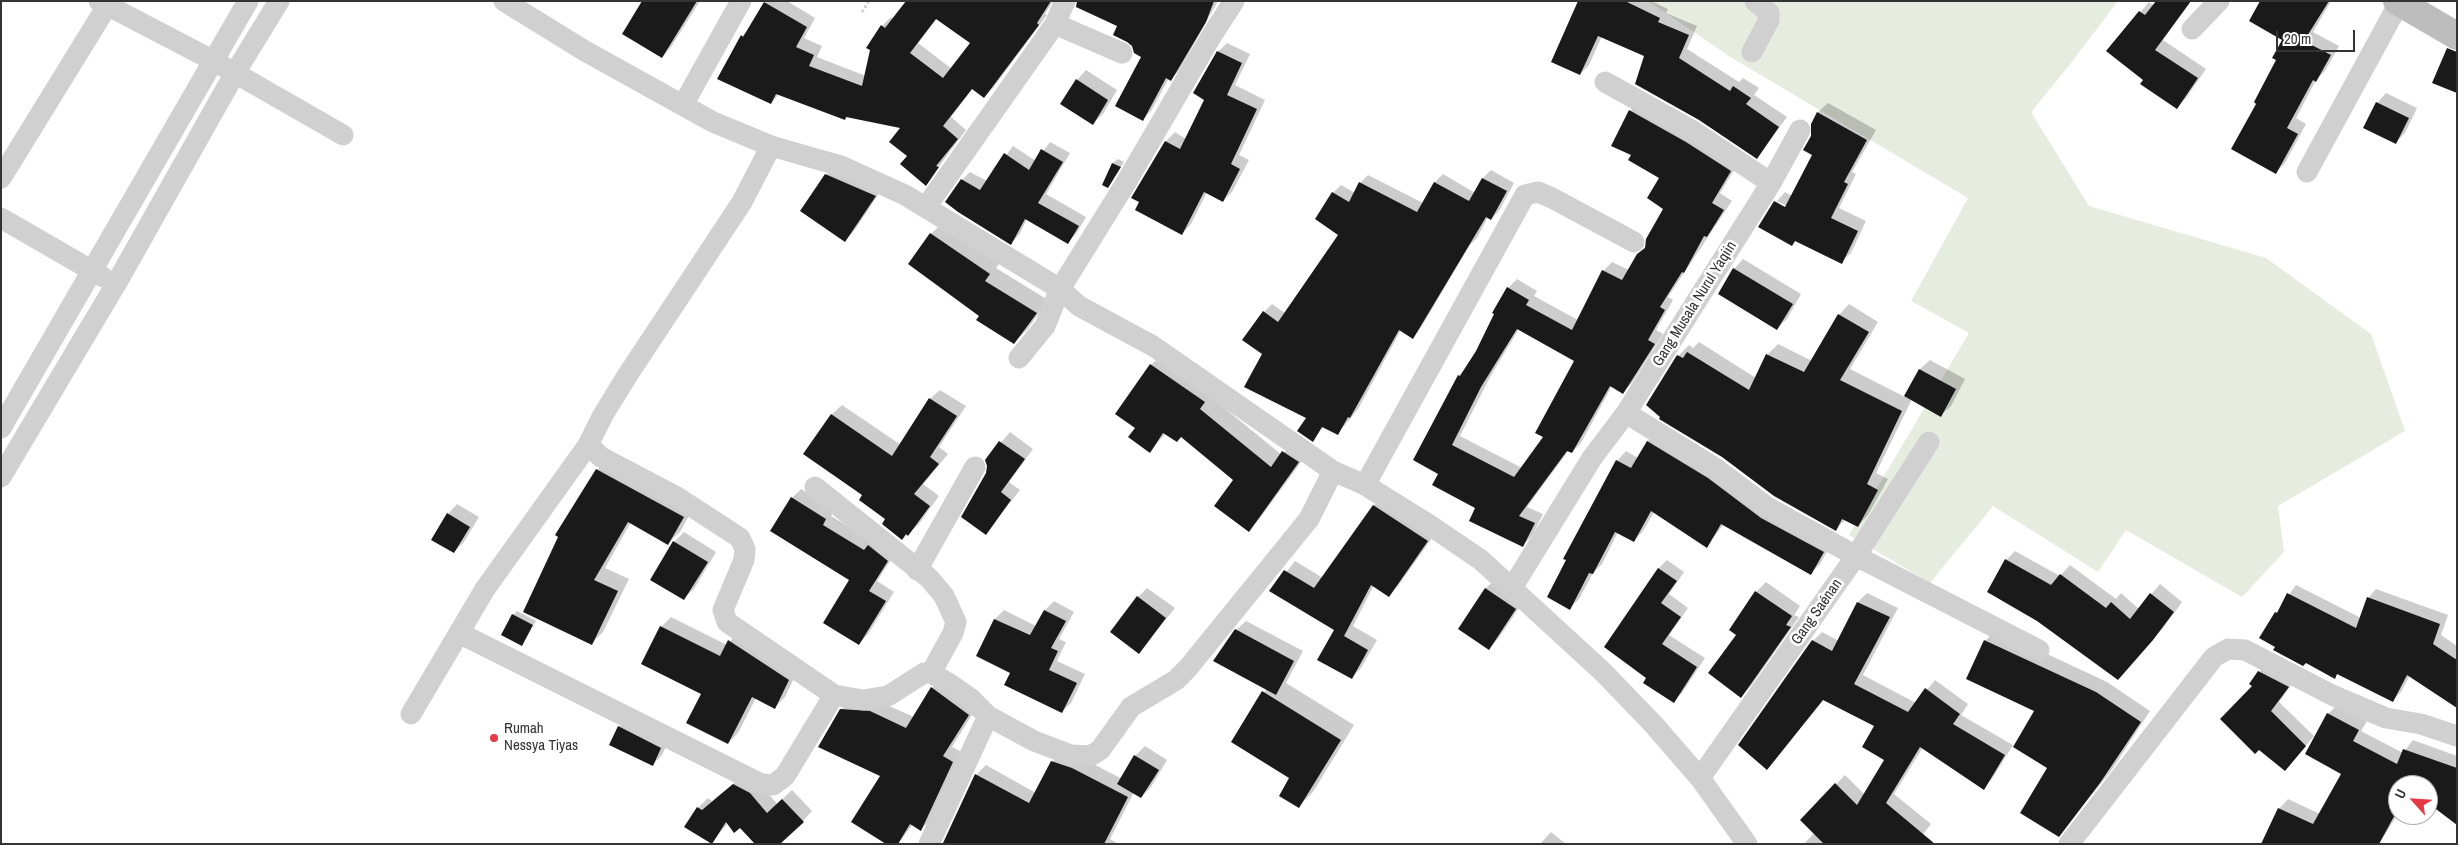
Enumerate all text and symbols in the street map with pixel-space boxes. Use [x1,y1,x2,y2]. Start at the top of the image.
scale bar [2278,20,2357,52]
text: 20 m [2284,28,2311,49]
street label: Gang Musala Nurul Yaqiin [1649,238,1741,370]
street label: Gang Saénan [1788,576,1846,648]
place label: Rumah Nessya Tiyas [504,720,578,755]
marker: Rumah Nessya Tiyas [488,732,500,744]
north arrow [2388,775,2438,825]
text: U [2391,786,2410,802]

